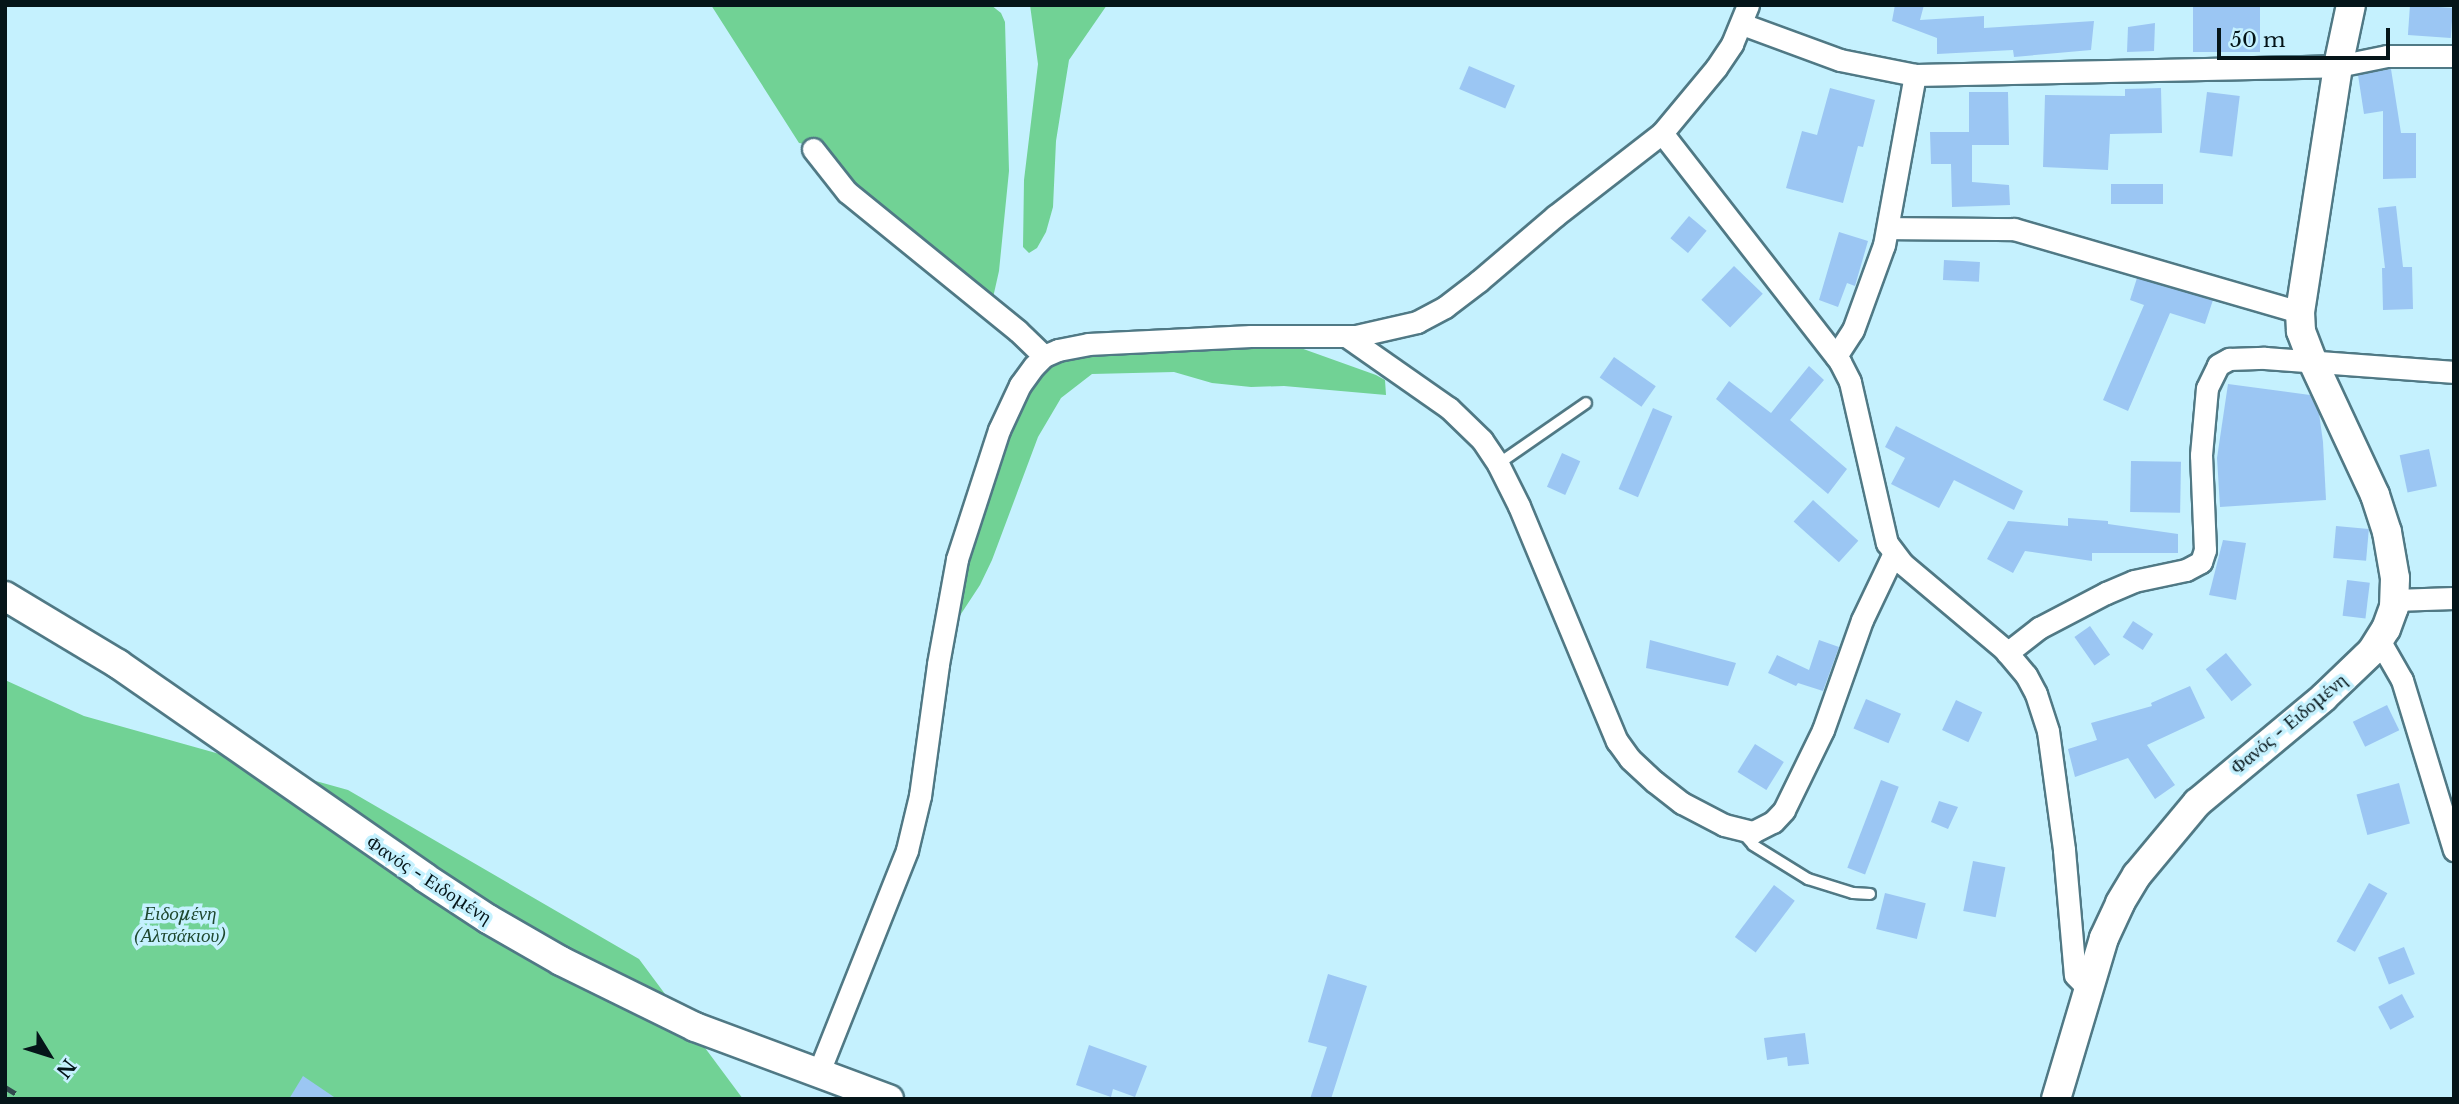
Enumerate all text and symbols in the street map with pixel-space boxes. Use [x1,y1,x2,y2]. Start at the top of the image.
scale bar [2221,14,2394,58]
text: 50 m [2230,27,2285,53]
street label: Φανός - Ειδομένη [2226,669,2352,779]
street label: Φανός - Ειδομένη [362,831,496,929]
park label: Ειδομένη (Αλτσάκιου) [134,903,226,947]
north arrow [14,1020,84,1090]
text: N [51,1054,81,1082]

